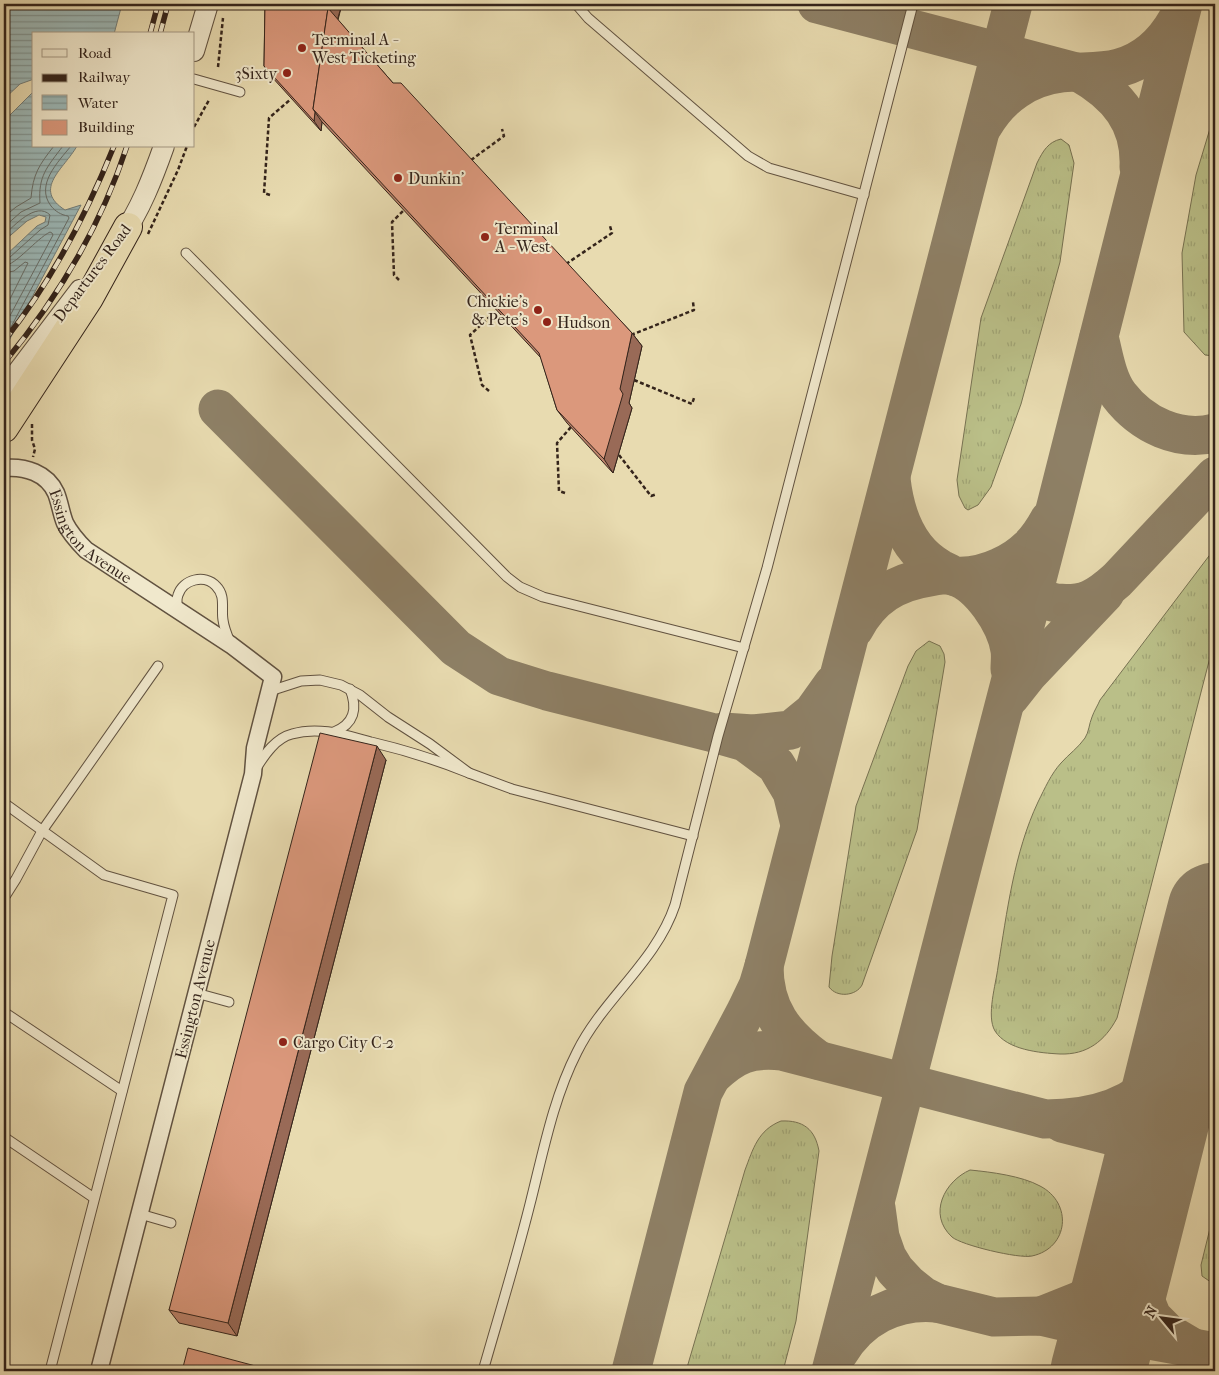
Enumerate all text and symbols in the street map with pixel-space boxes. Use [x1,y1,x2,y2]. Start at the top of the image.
place label: Terminal A - West Ticketing [311,30,416,67]
legend [32,32,195,148]
marker: Terminal A - West Ticketing [296,42,308,54]
text: Road [78,44,112,62]
place label: 3Sixty [235,64,277,83]
marker: 3Sixty [281,67,293,79]
text: Railway [78,68,131,86]
text: Water [77,94,118,112]
text: Building [78,118,135,136]
place label: Dunkin' [408,169,464,188]
marker: Dunkin' [392,172,404,184]
place label: Terminal A - West [494,219,559,256]
street label: Departures Road [49,220,135,326]
marker: Terminal A - West [479,231,491,243]
place label: Chickie's & Pete's [467,292,528,329]
marker: Chickie's & Pete's [532,304,544,316]
place label: Hudson [557,313,611,332]
marker: Hudson [541,316,553,328]
street label: Essington Avenue [46,486,136,587]
street label: Essington Avenue [171,937,219,1061]
place label: Cargo City C-2 [293,1033,394,1052]
marker: Cargo City C-2 [277,1036,289,1048]
north arrow [1136,1292,1186,1342]
text: N [1141,1303,1161,1321]

